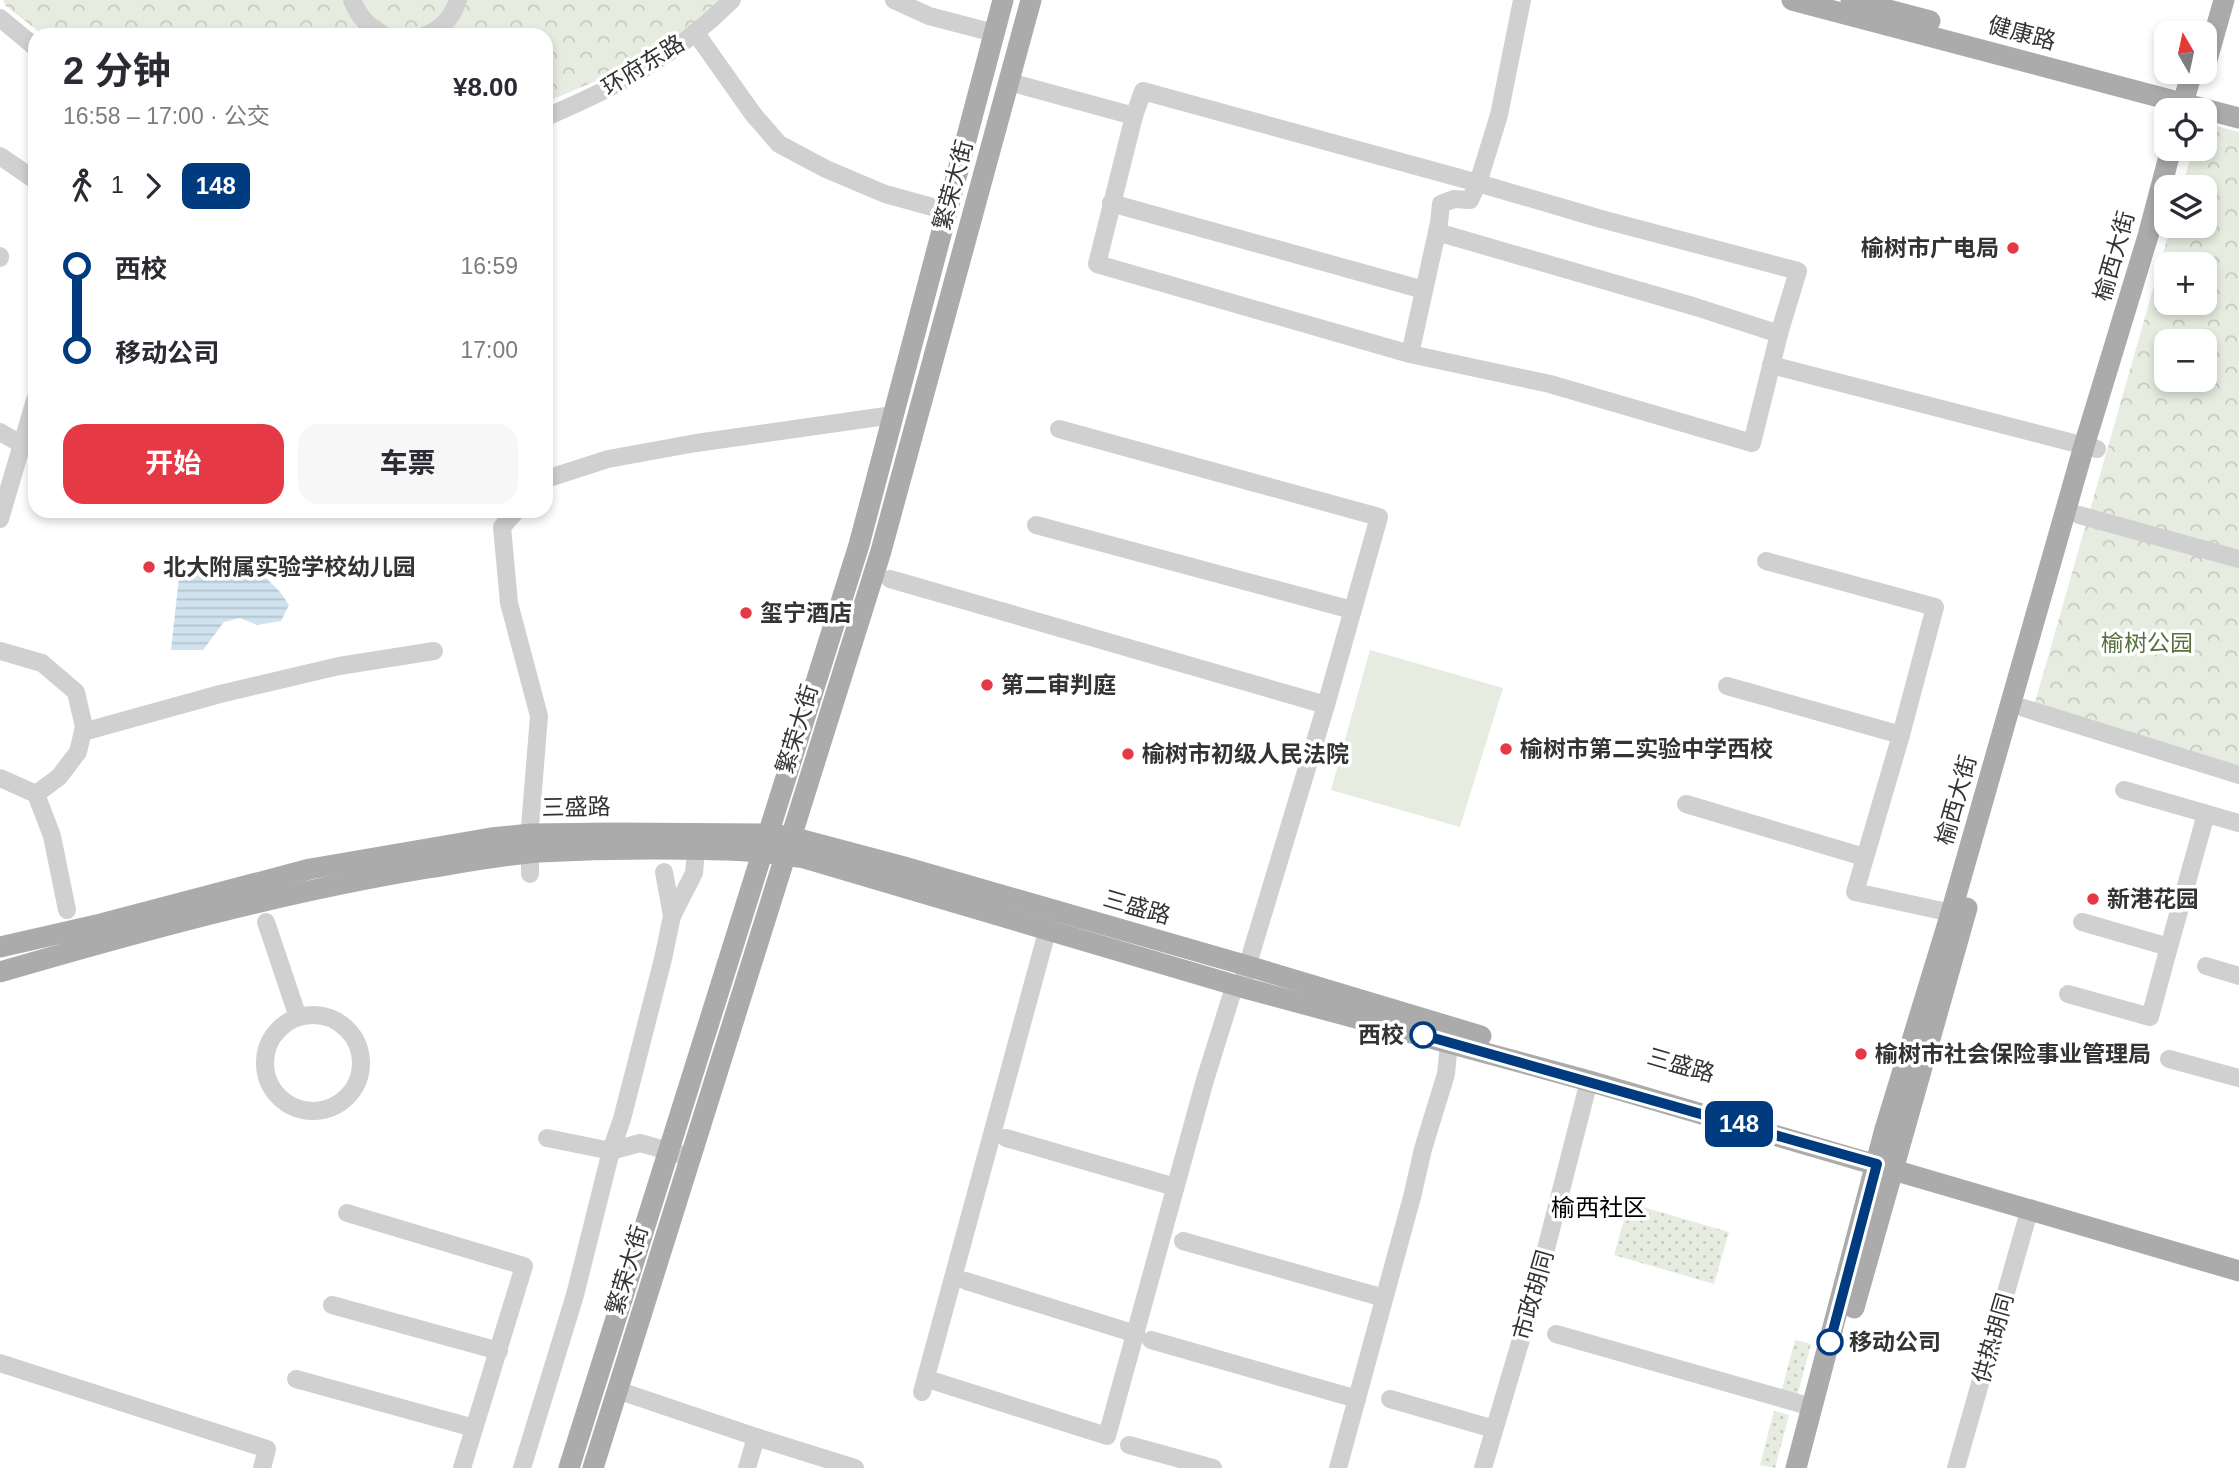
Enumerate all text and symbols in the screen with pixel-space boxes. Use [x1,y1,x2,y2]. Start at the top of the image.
street label: 健康路 [1985,12,2059,54]
north arrow [2154,21,2217,84]
map controls [2154,21,2217,392]
street label: 环府东路 [597,30,689,100]
text: 2 分钟 [63,50,171,92]
text: ¥8.00 [453,72,518,102]
button: locate [2154,98,2217,161]
text: 16:58 – 17:00 · 公交 [63,103,270,129]
street label: 繁荣大街 [929,137,977,233]
icon: walk [63,167,101,205]
icon: forward [134,167,172,205]
text: 1 [111,172,124,198]
text: 148 [196,172,236,199]
button: layers [2154,175,2217,238]
street label: 榆西大街 [2089,208,2139,304]
place label: 榆树市广电局 [1861,235,1999,261]
marker: 榆树市广电局 [2005,240,2021,256]
button: + [2154,252,2217,315]
text: 16:59 [460,253,518,279]
text: 西校 [115,254,167,284]
button: − [2154,329,2217,392]
text: 17:00 [460,337,518,363]
text: 移动公司 [115,338,219,368]
button: 开始 [63,424,284,504]
button: 车票 [298,424,518,504]
place label: 北大附属实验学校幼儿园 [163,554,416,580]
marker: 北大附属实验学校幼儿园 [141,559,157,575]
place label: 玺宁酒店 [760,600,852,626]
marker: 玺宁酒店 [738,605,754,621]
park label: 榆树公园 [2101,630,2193,656]
place label: 第二审判庭 [1001,672,1116,698]
marker: 第二审判庭 [979,677,995,693]
street label: 繁荣大街 [771,681,823,777]
place label: 榆树市第二实验中学西校 [1520,736,1773,762]
place label: 榆树市初级人民法院 [1142,741,1349,767]
marker: 榆树市第二实验中学西校 [1498,741,1514,757]
marker: 榆树市初级人民法院 [1120,746,1136,762]
street label: 榆西大街 [1931,752,1981,848]
street label: 三盛路 [541,793,611,821]
street label: 三盛路 [1100,885,1174,929]
place label: 新港花园 [2107,886,2199,912]
marker: 新港花园 [2085,891,2101,907]
place label: 西校 [1358,1022,1404,1048]
marker: 西校 [1410,1022,1436,1048]
place label: 榆树市社会保险事业管理局 [1875,1041,2151,1067]
street label: 三盛路 [1644,1043,1718,1087]
marker: 榆树市社会保险事业管理局 [1853,1046,1869,1062]
line badge: 148 [1699,1101,1779,1147]
text: 148 [1719,1110,1759,1137]
district label: 榆西社区 [1551,1194,1647,1221]
street label: 繁荣大街 [601,1222,653,1318]
street label: 市政胡同 [1508,1247,1558,1343]
street label: 供热胡同 [1968,1290,2018,1386]
marker: 移动公司 [1817,1329,1843,1355]
place label: 移动公司 [1849,1329,1941,1355]

